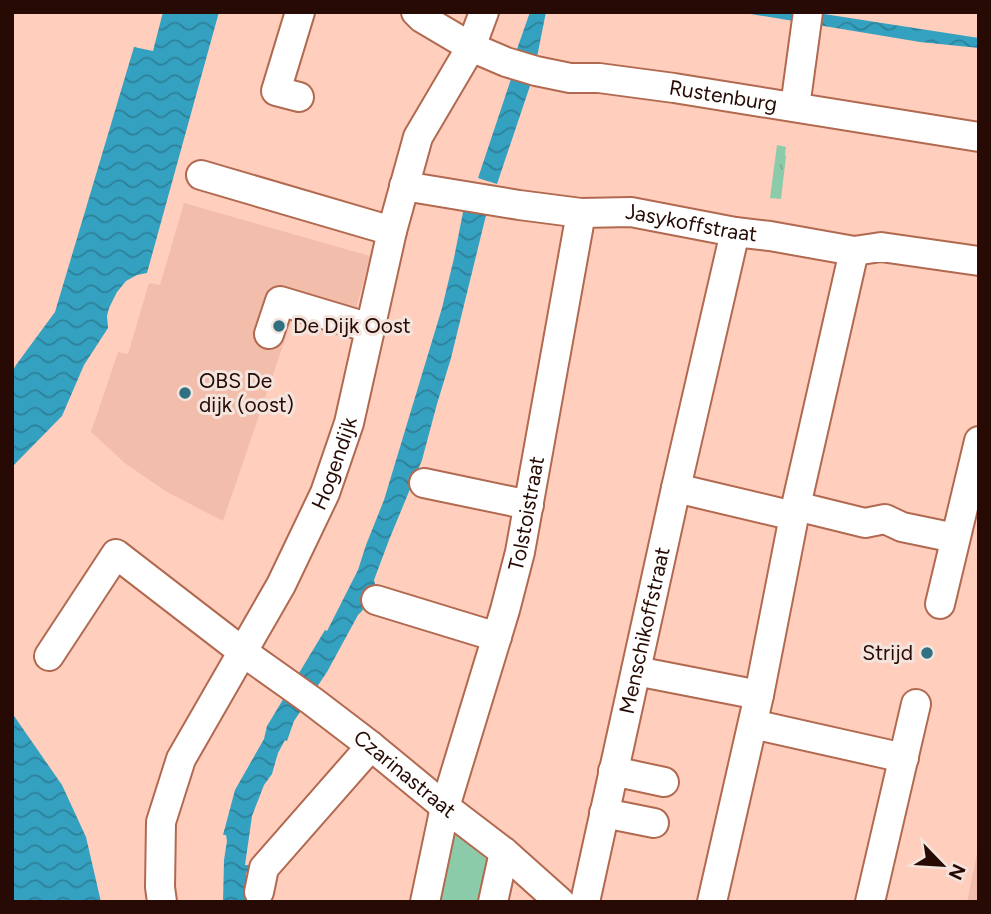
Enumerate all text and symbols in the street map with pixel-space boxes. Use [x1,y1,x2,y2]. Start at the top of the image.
street label: Rustenburg [667,74,779,116]
street label: Jasykoffstraat [625,199,759,246]
place label: De Dijk Oost [293,313,411,338]
marker: De Dijk Oost [271,318,287,334]
place label: OBS De dijk (oost) [199,368,294,417]
marker: OBS De dijk (oost) [177,385,193,401]
street label: Hogendijk [306,414,362,514]
street label: Tolstoistraat [503,454,549,573]
street label: Menschikoffstraat [614,544,675,716]
place label: Strijd [862,640,913,665]
marker: Strijd [919,645,935,661]
street label: Czarinastraat [349,724,461,823]
north arrow [907,830,977,900]
text: N [943,860,970,883]

